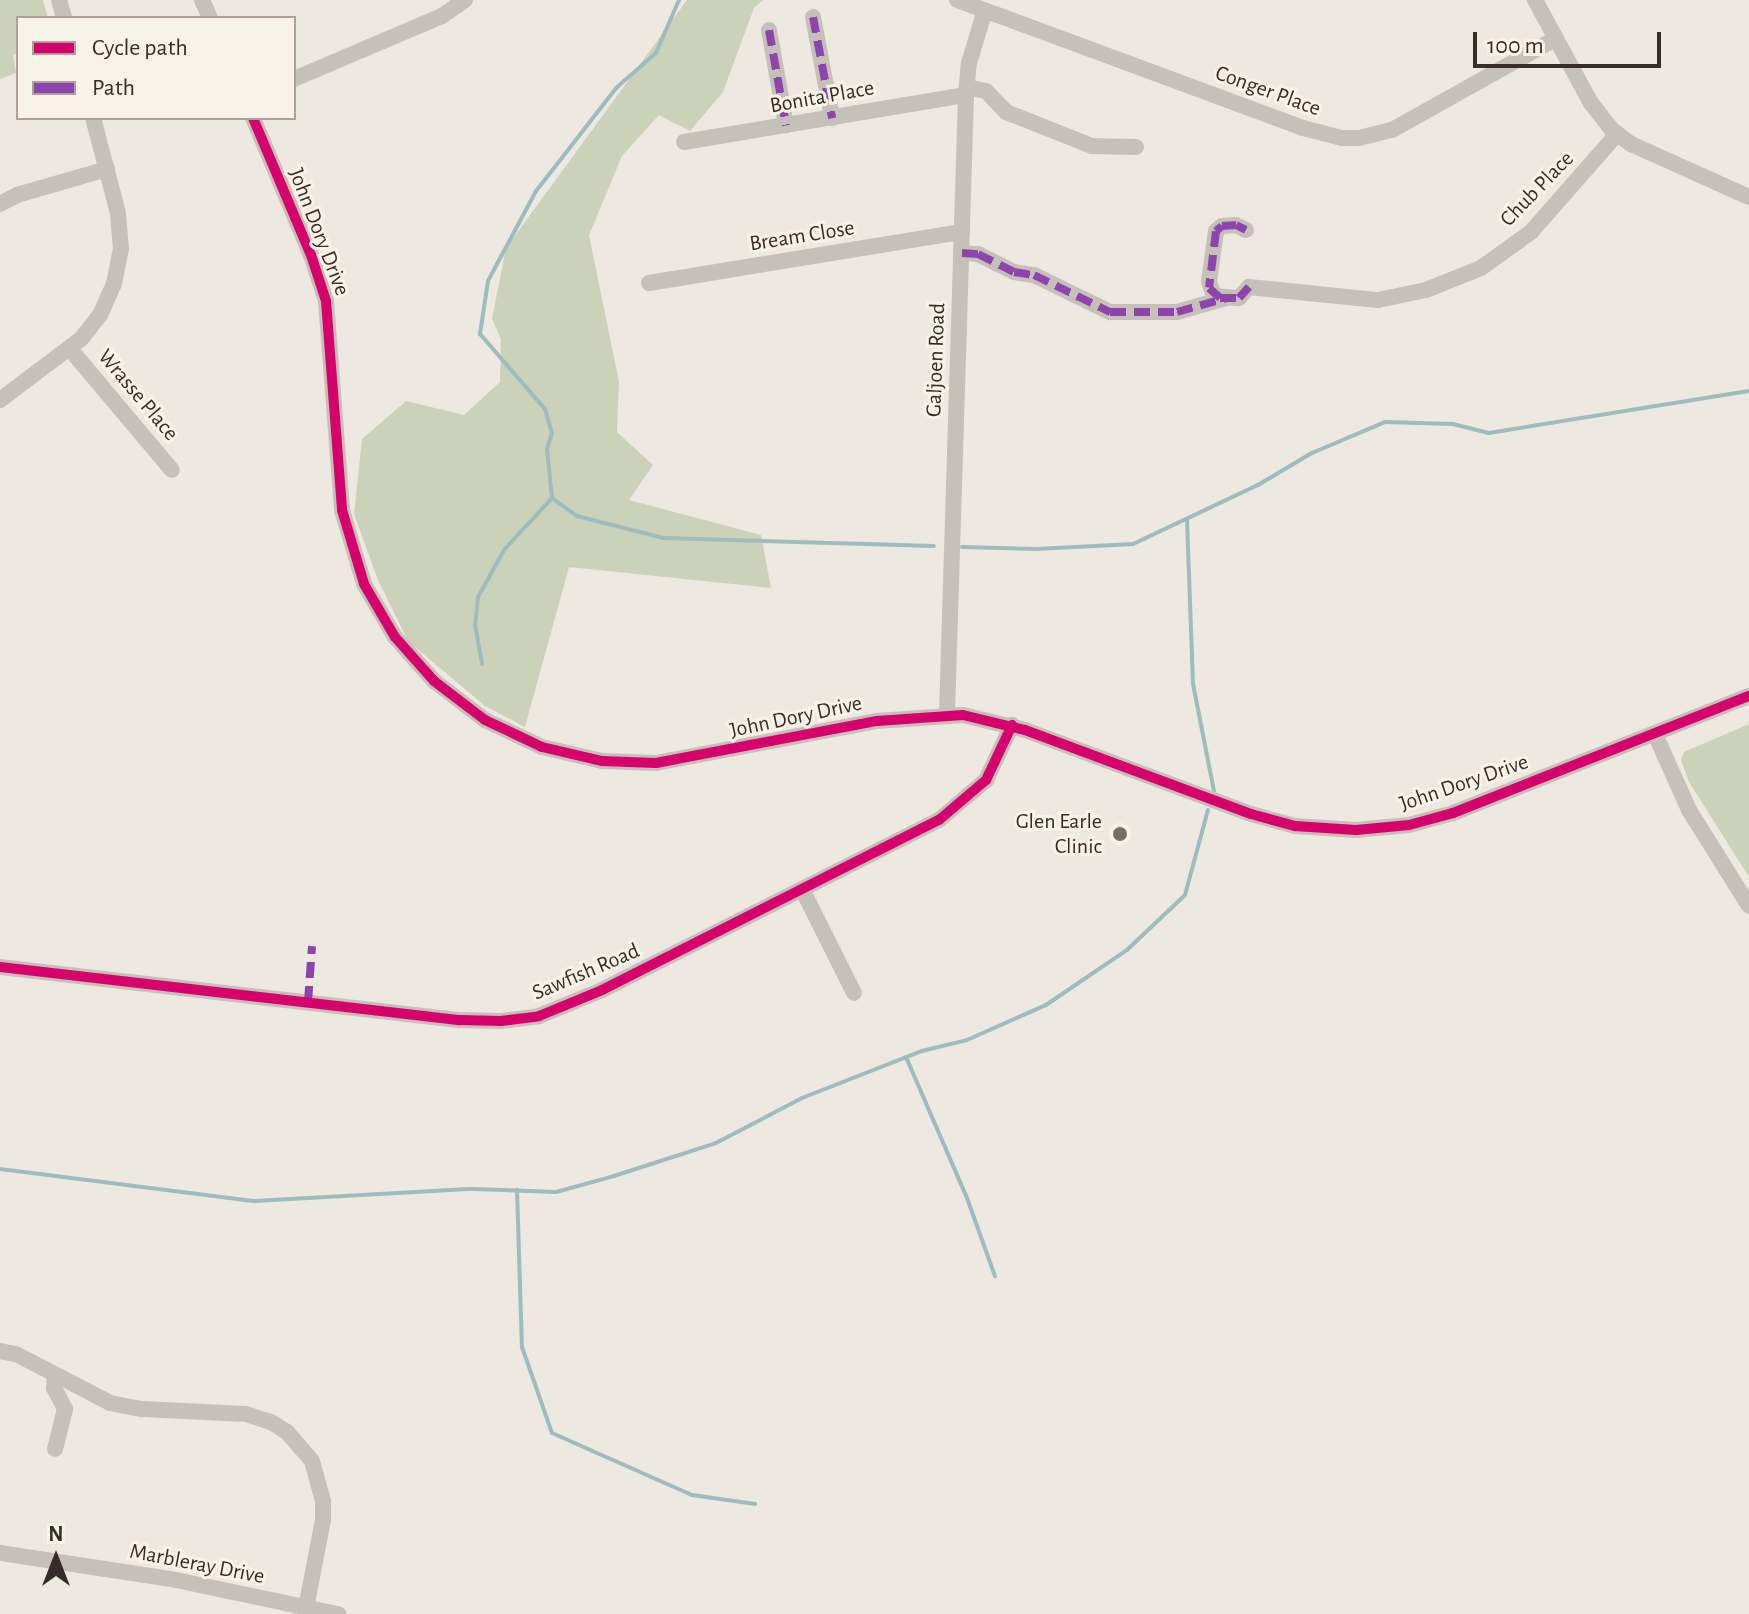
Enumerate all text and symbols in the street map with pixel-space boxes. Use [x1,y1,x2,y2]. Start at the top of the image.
legend [16,16,296,120]
scale bar [1477,16,1665,66]
text: 100 m [1487,34,1544,58]
text: Cycle path [92,36,188,60]
street label: Conger Place [1212,60,1324,122]
street label: Bonita Place [768,75,876,119]
text: Path [92,76,135,100]
street label: Chub Place [1495,146,1579,232]
street label: John Dory Drive [283,165,355,299]
street label: Bream Close [748,215,856,257]
street label: Galjoen Road [921,303,951,417]
street label: Wrasse Place [92,344,184,446]
street label: John Dory Drive [728,690,864,744]
street label: John Dory Drive [1396,749,1532,817]
place label: Glen Earle Clinic [1016,808,1102,860]
marker: Glen Earle Clinic [1109,823,1131,845]
street label: Sawfish Road [528,938,644,1006]
north arrow [16,1518,96,1598]
text: N [48,1523,64,1545]
street label: Marbleray Drive [127,1538,267,1590]

